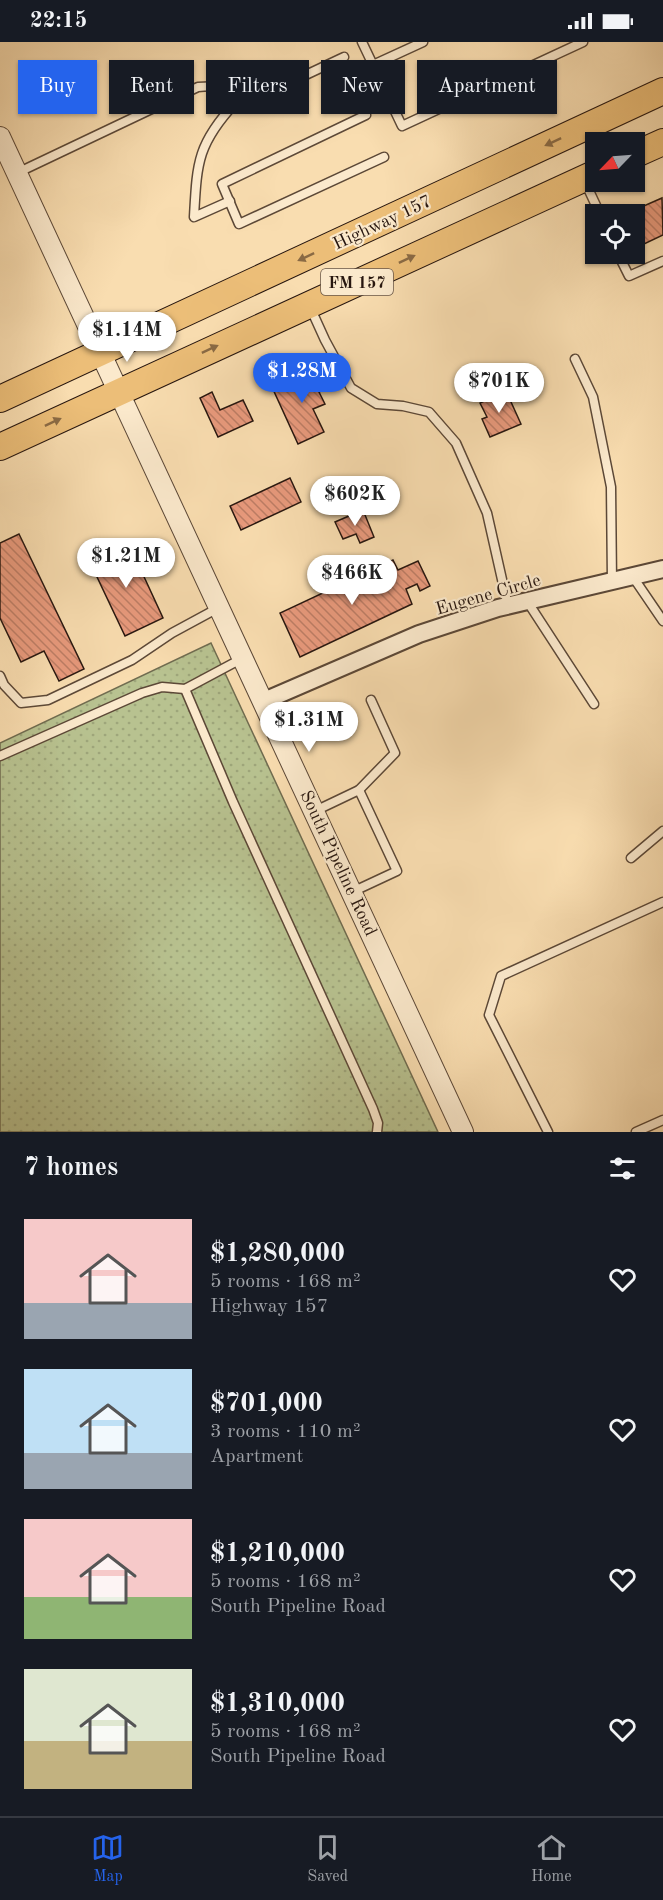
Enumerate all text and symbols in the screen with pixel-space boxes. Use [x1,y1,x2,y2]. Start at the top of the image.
text: 22:15 [30,10,87,32]
chip: Buy [18,60,97,114]
chip: Rent [109,60,194,114]
chip: Filters [206,60,309,114]
chip: New [321,60,405,114]
chip: Apartment [417,60,557,114]
north arrow [585,132,645,192]
map controls [585,132,645,264]
one-way arrow [544,138,561,147]
street label: Highway 157 [330,192,434,254]
button: locate [585,204,645,264]
one-way arrow [297,252,314,261]
one-way arrow [398,254,416,264]
road number: FM 157 [321,269,393,295]
pin: $1.14M [78,312,176,363]
text: $1.14M [92,321,162,341]
one-way arrow [202,344,220,354]
pin: $1.28M [253,353,351,404]
text: $1.28M [267,362,337,382]
pin: $701K [457,363,541,414]
text: $701K [468,372,530,392]
one-way arrow [44,417,61,426]
pin: $602K [313,476,397,527]
text: $602K [324,485,386,505]
pin: $1.21M [77,538,175,589]
text: $1.21M [91,547,161,567]
pin: $466K [310,555,394,606]
text: $466K [321,564,383,584]
street label: Eugene Circle [434,571,543,619]
pin: $1.31M [260,702,358,753]
text: $1.31M [274,711,344,731]
street label: South Pipeline Road [296,788,380,939]
icon: filters [606,1152,639,1185]
text: 7 homes [24,1155,118,1181]
text: $1,280,000 [210,1241,345,1267]
icon: home [72,1243,144,1315]
icon: heart [606,1263,639,1296]
text: 5 rooms · 168 m² [210,1272,360,1292]
text: Highway 157 [210,1297,328,1317]
text: $701,000 [210,1391,323,1417]
icon: home [72,1393,144,1465]
icon: heart [606,1413,639,1446]
text: 3 rooms · 110 m² [210,1422,360,1442]
text: Apartment [210,1447,304,1467]
text: $1,210,000 [210,1541,345,1567]
icon: home [72,1543,144,1615]
icon: heart [606,1563,639,1596]
text: 5 rooms · 168 m² [210,1572,360,1592]
text: South Pipeline Road [210,1597,386,1617]
text: $1,310,000 [210,1691,345,1717]
icon: home [72,1693,144,1765]
icon: heart [606,1713,639,1746]
text: 5 rooms · 168 m² [210,1722,360,1742]
text: South Pipeline Road [210,1747,386,1767]
tab: Map [91,1831,124,1887]
tab: Saved [307,1831,348,1887]
tab: Home [531,1831,572,1887]

